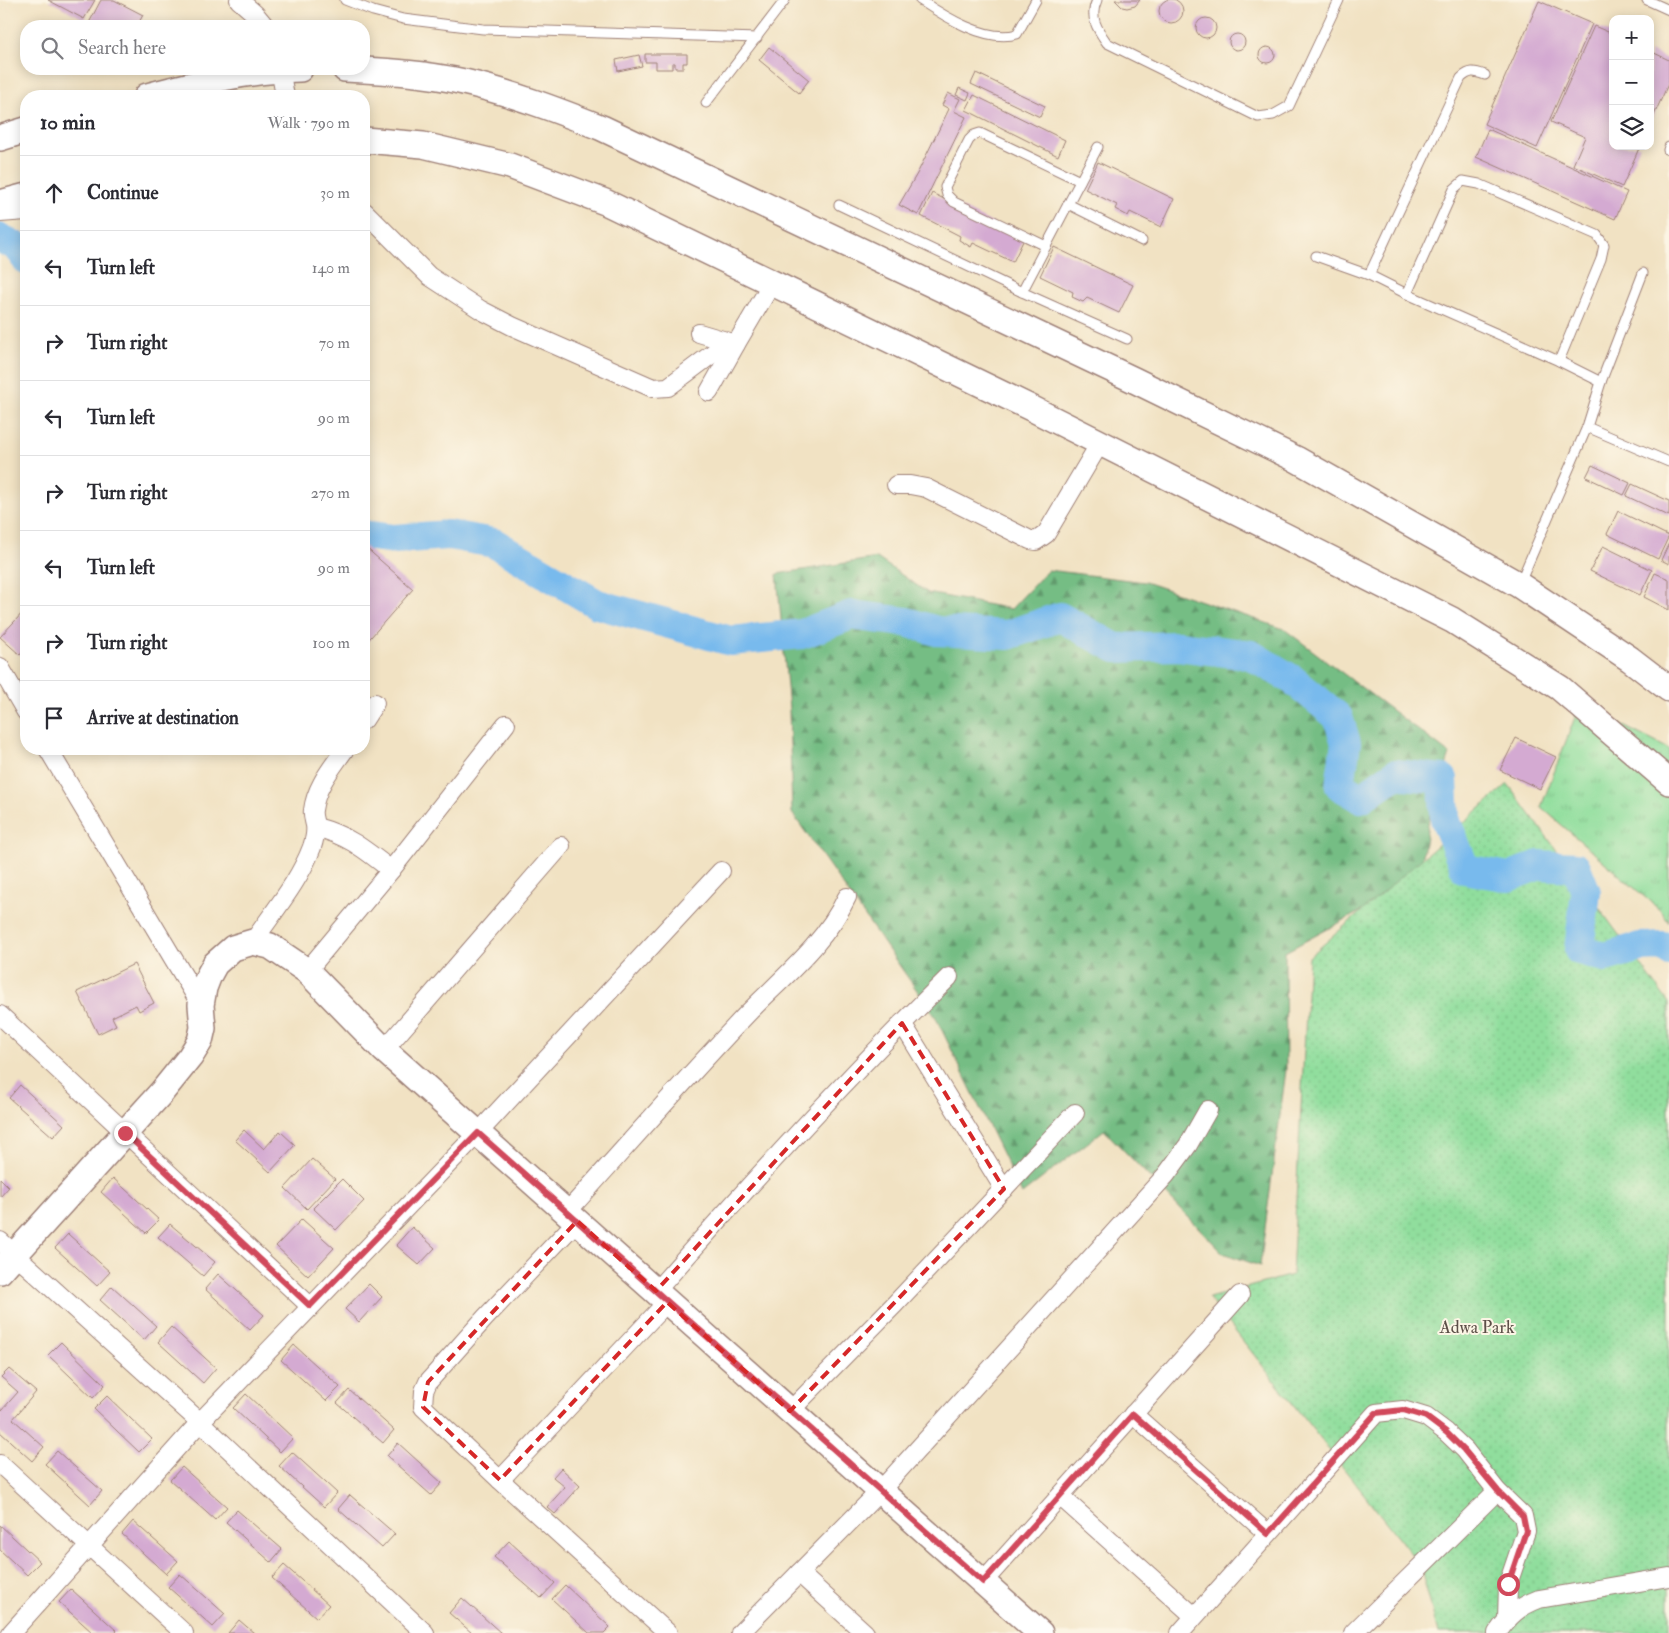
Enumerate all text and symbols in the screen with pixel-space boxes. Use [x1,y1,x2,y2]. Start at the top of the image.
map controls [1609,15,1654,150]
button: + [1609,15,1654,60]
search box [20,20,370,75]
icon: search [38,34,66,62]
text: Search here [78,36,166,60]
button: − [1609,60,1654,105]
button: layers [1609,105,1654,150]
text: 10 min [40,109,95,136]
text: Walk · 790 m [267,113,350,133]
icon: ahead [40,179,68,207]
text: Continue [87,181,158,205]
text: 30 m [320,183,350,203]
icon: left [40,254,68,282]
text: Turn left [87,256,155,280]
text: 140 m [312,258,350,278]
icon: right [40,329,68,357]
text: Turn right [87,331,167,355]
text: 70 m [319,333,350,353]
icon: left [40,404,68,432]
text: Turn left [87,406,155,430]
text: 90 m [318,408,350,428]
icon: right [40,479,68,507]
text: Turn right [87,481,167,505]
text: 270 m [311,483,350,503]
icon: left [40,554,68,582]
text: Turn left [87,556,155,580]
text: 90 m [318,558,350,578]
icon: right [40,629,68,657]
text: Turn right [87,631,167,655]
text: 100 m [312,633,350,653]
icon: arrive [40,704,68,732]
text: Arrive at destination [87,706,239,730]
route end [114,1122,137,1145]
park label: Adwa Park [1438,1316,1515,1339]
route start [1497,1573,1520,1596]

